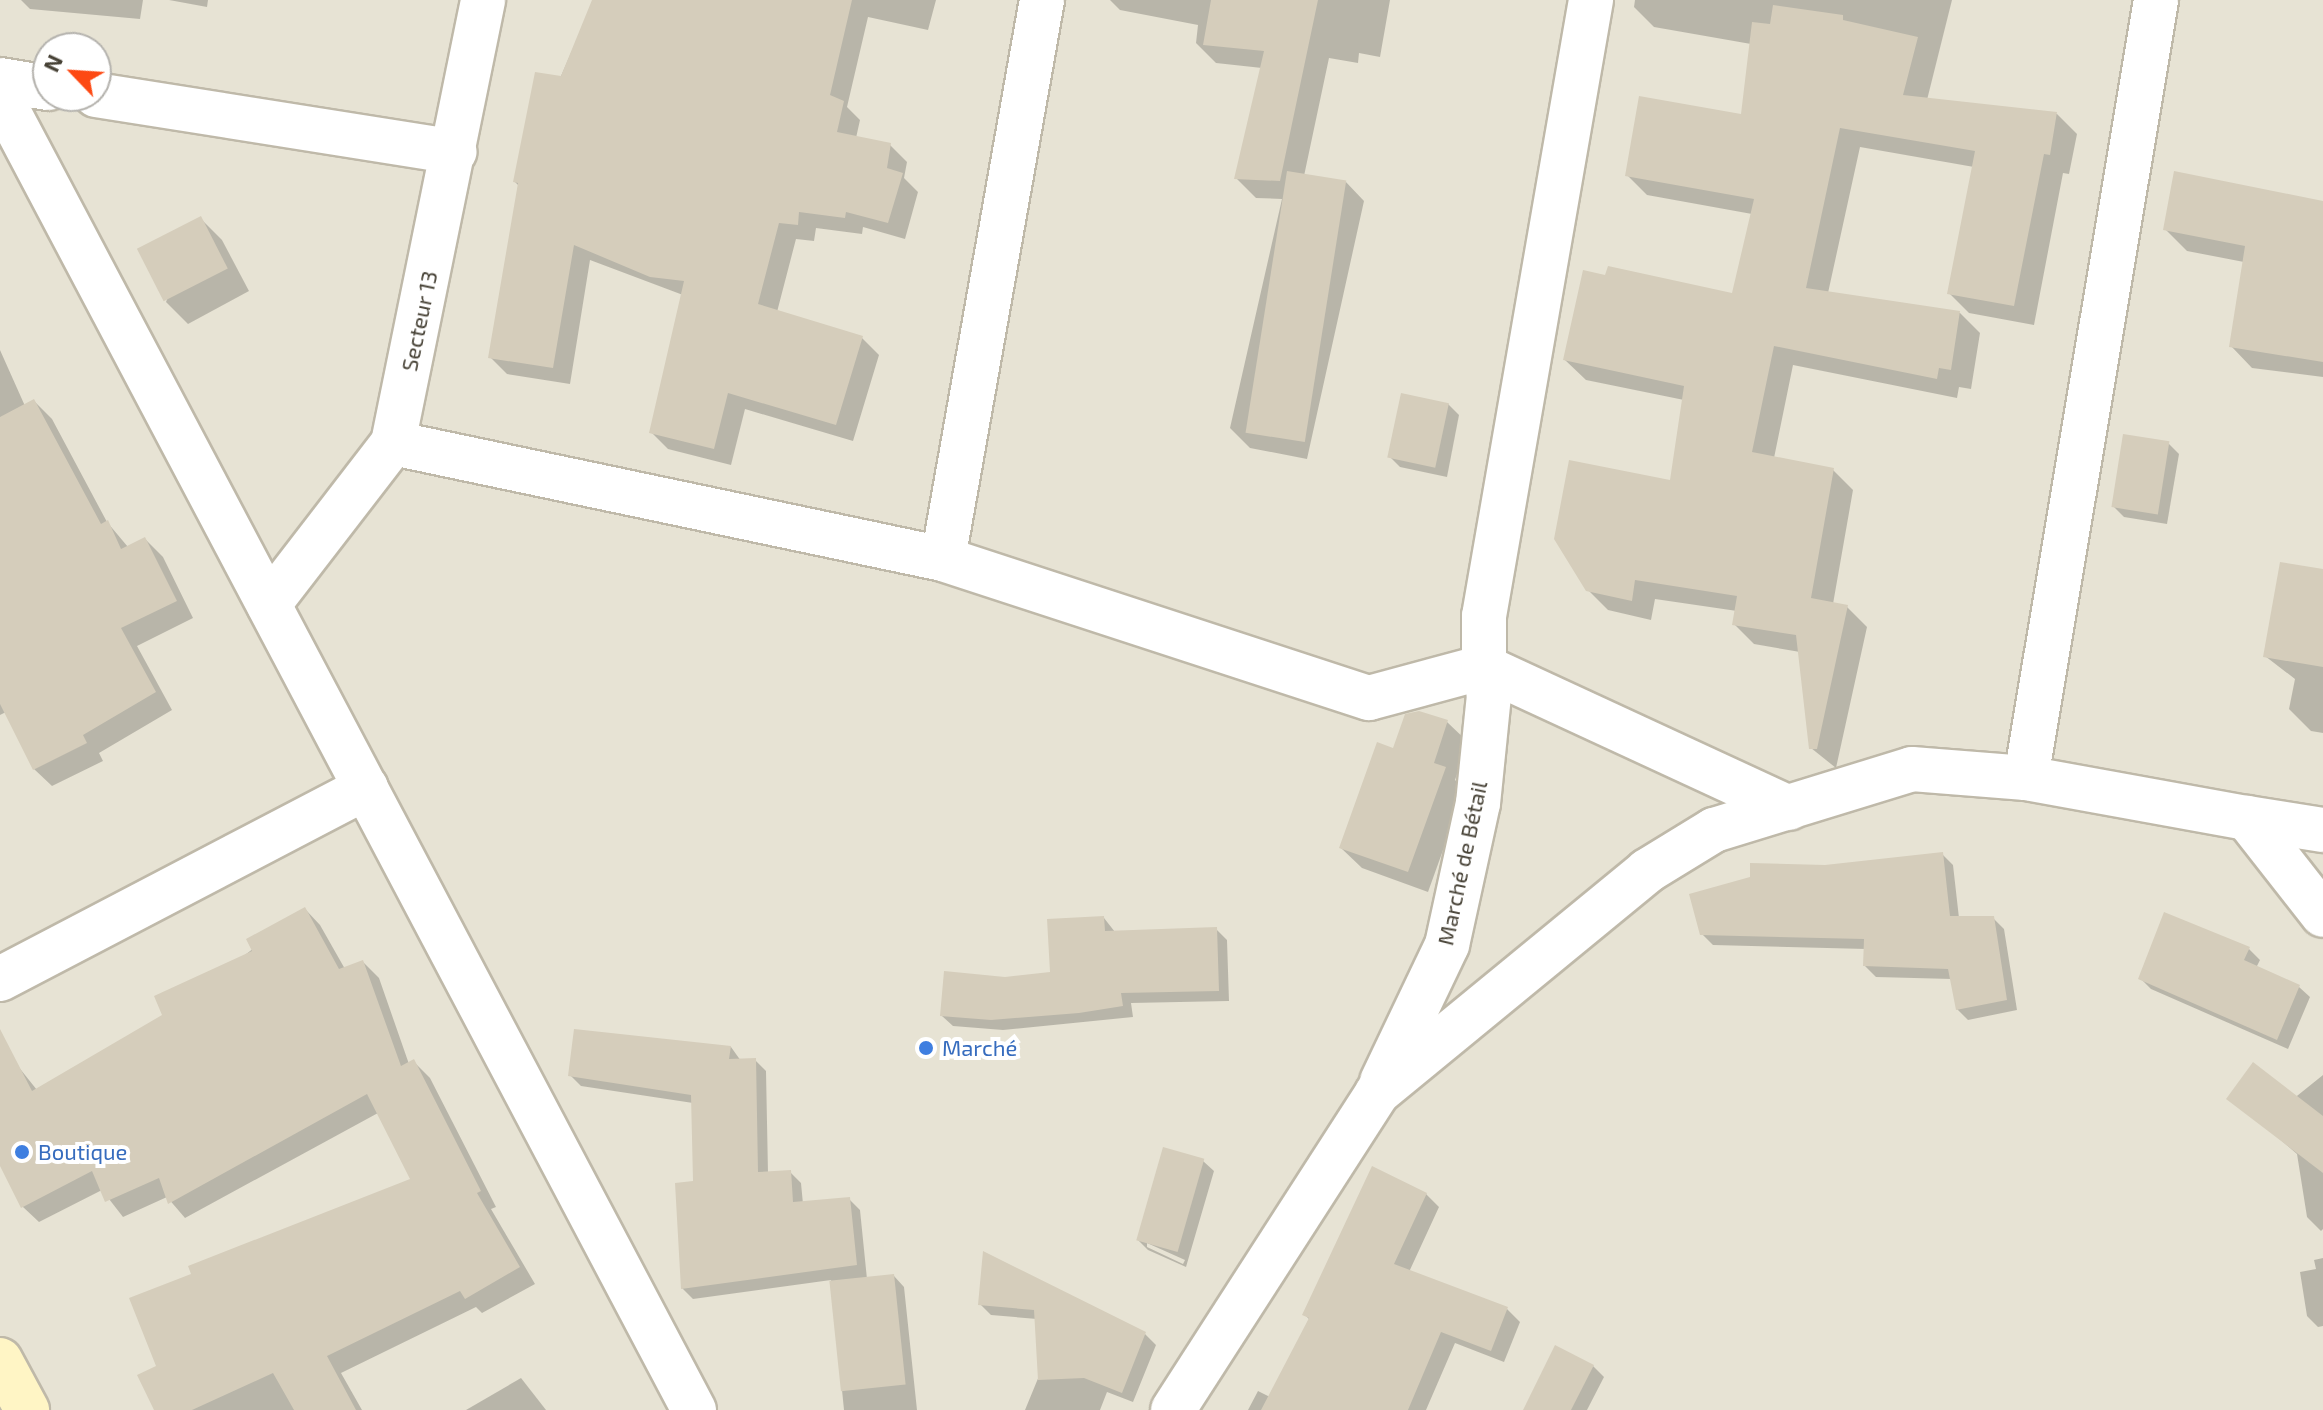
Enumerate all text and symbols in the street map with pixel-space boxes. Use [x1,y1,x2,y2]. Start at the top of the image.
north arrow [32,32,112,112]
text: N [37,50,67,75]
street label: Secteur 13 [395,268,443,374]
street label: Marché de Bétail [1432,778,1492,948]
place label: Marché [942,1035,1017,1061]
marker: Marché [917,1039,935,1057]
place label: Boutique [38,1139,127,1165]
marker: Boutique [13,1143,31,1161]

